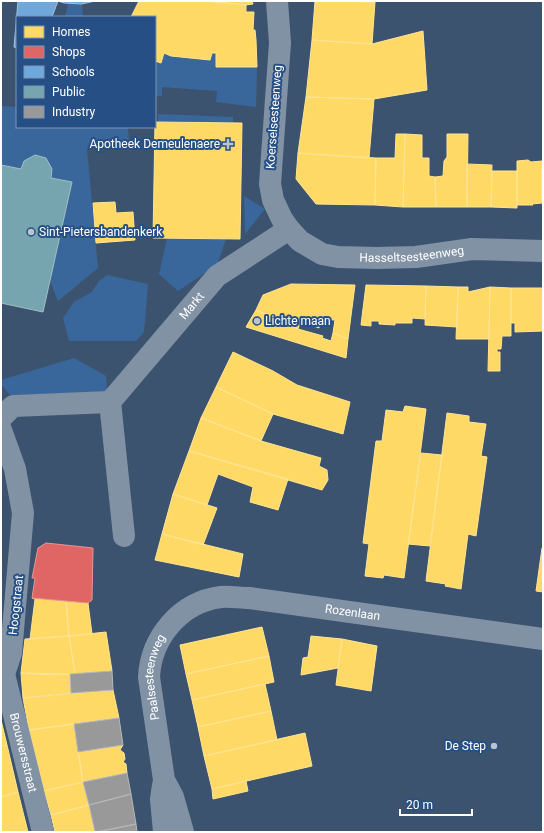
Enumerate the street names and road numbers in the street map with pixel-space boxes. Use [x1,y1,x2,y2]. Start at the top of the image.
street label: Koerselsesteenweg [263,64,285,170]
street label: Hasseltsesteenweg [359,243,465,265]
street label: Markt [176,289,207,322]
street label: Hoogstraat [6,574,26,636]
street label: Rozenlaan [324,602,381,623]
street label: Paalsesteenweg [142,632,168,721]
street label: Brouwersstraat [7,711,40,794]

